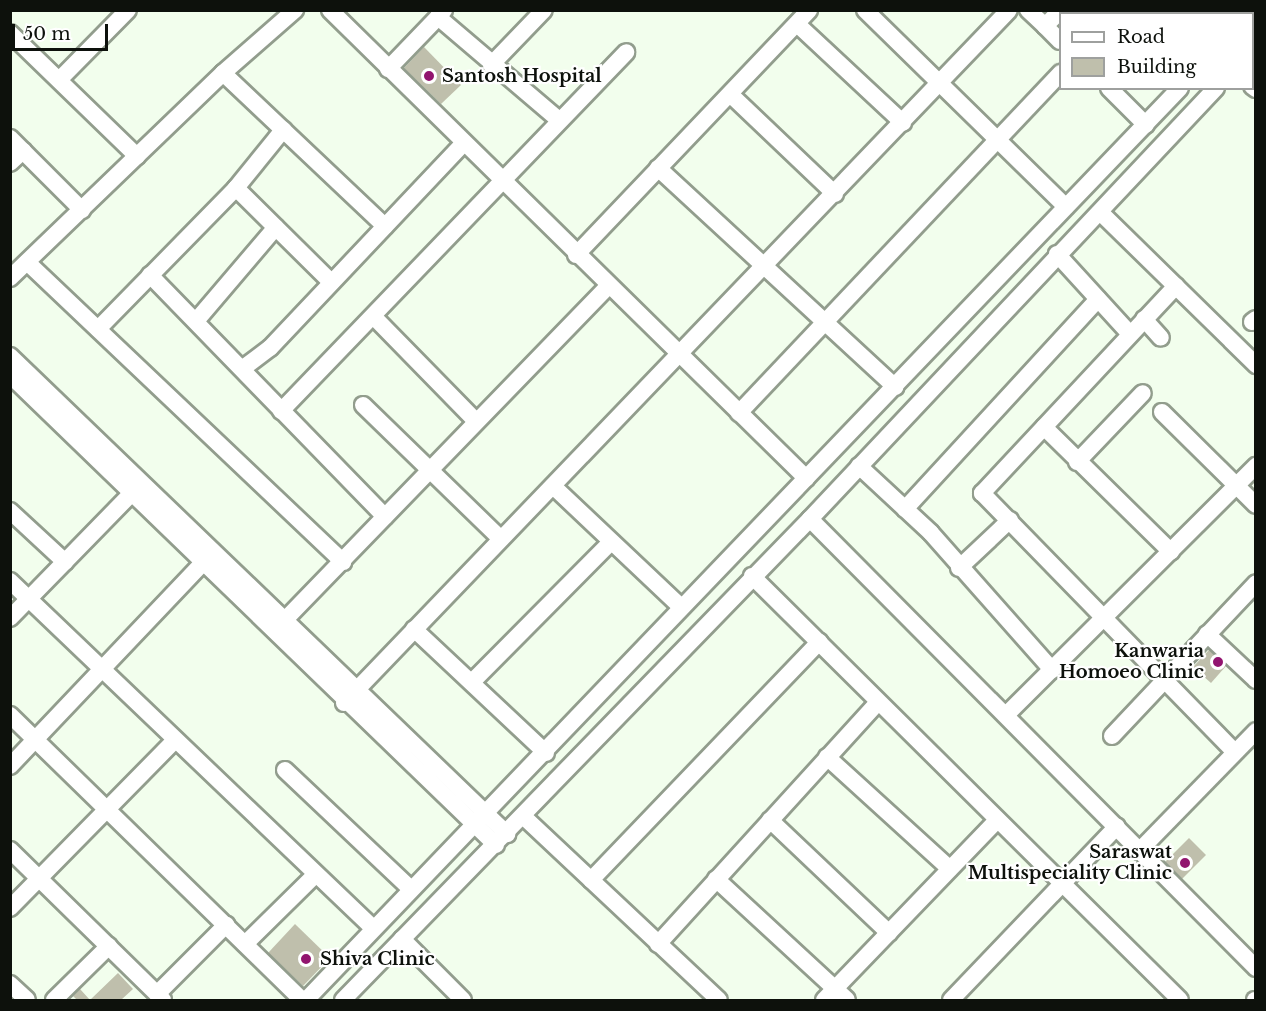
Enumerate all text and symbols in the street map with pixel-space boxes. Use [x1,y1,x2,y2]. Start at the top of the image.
scale bar [15,12,111,50]
legend [1059,12,1254,90]
text: 50 m [23,23,71,45]
text: Road [1117,26,1165,48]
text: Building [1117,56,1196,78]
place label: Santosh Hospital [442,65,602,87]
marker: Santosh Hospital [420,67,438,85]
place label: Kanwaria Homoeo Clinic [1059,641,1204,684]
marker: Kanwaria Homoeo Clinic [1209,653,1227,671]
place label: Saraswat Multispeciality Clinic [967,842,1172,884]
marker: Saraswat Multispeciality Clinic [1176,854,1194,872]
place label: Shiva Clinic [320,948,435,970]
marker: Shiva Clinic [297,950,315,968]

